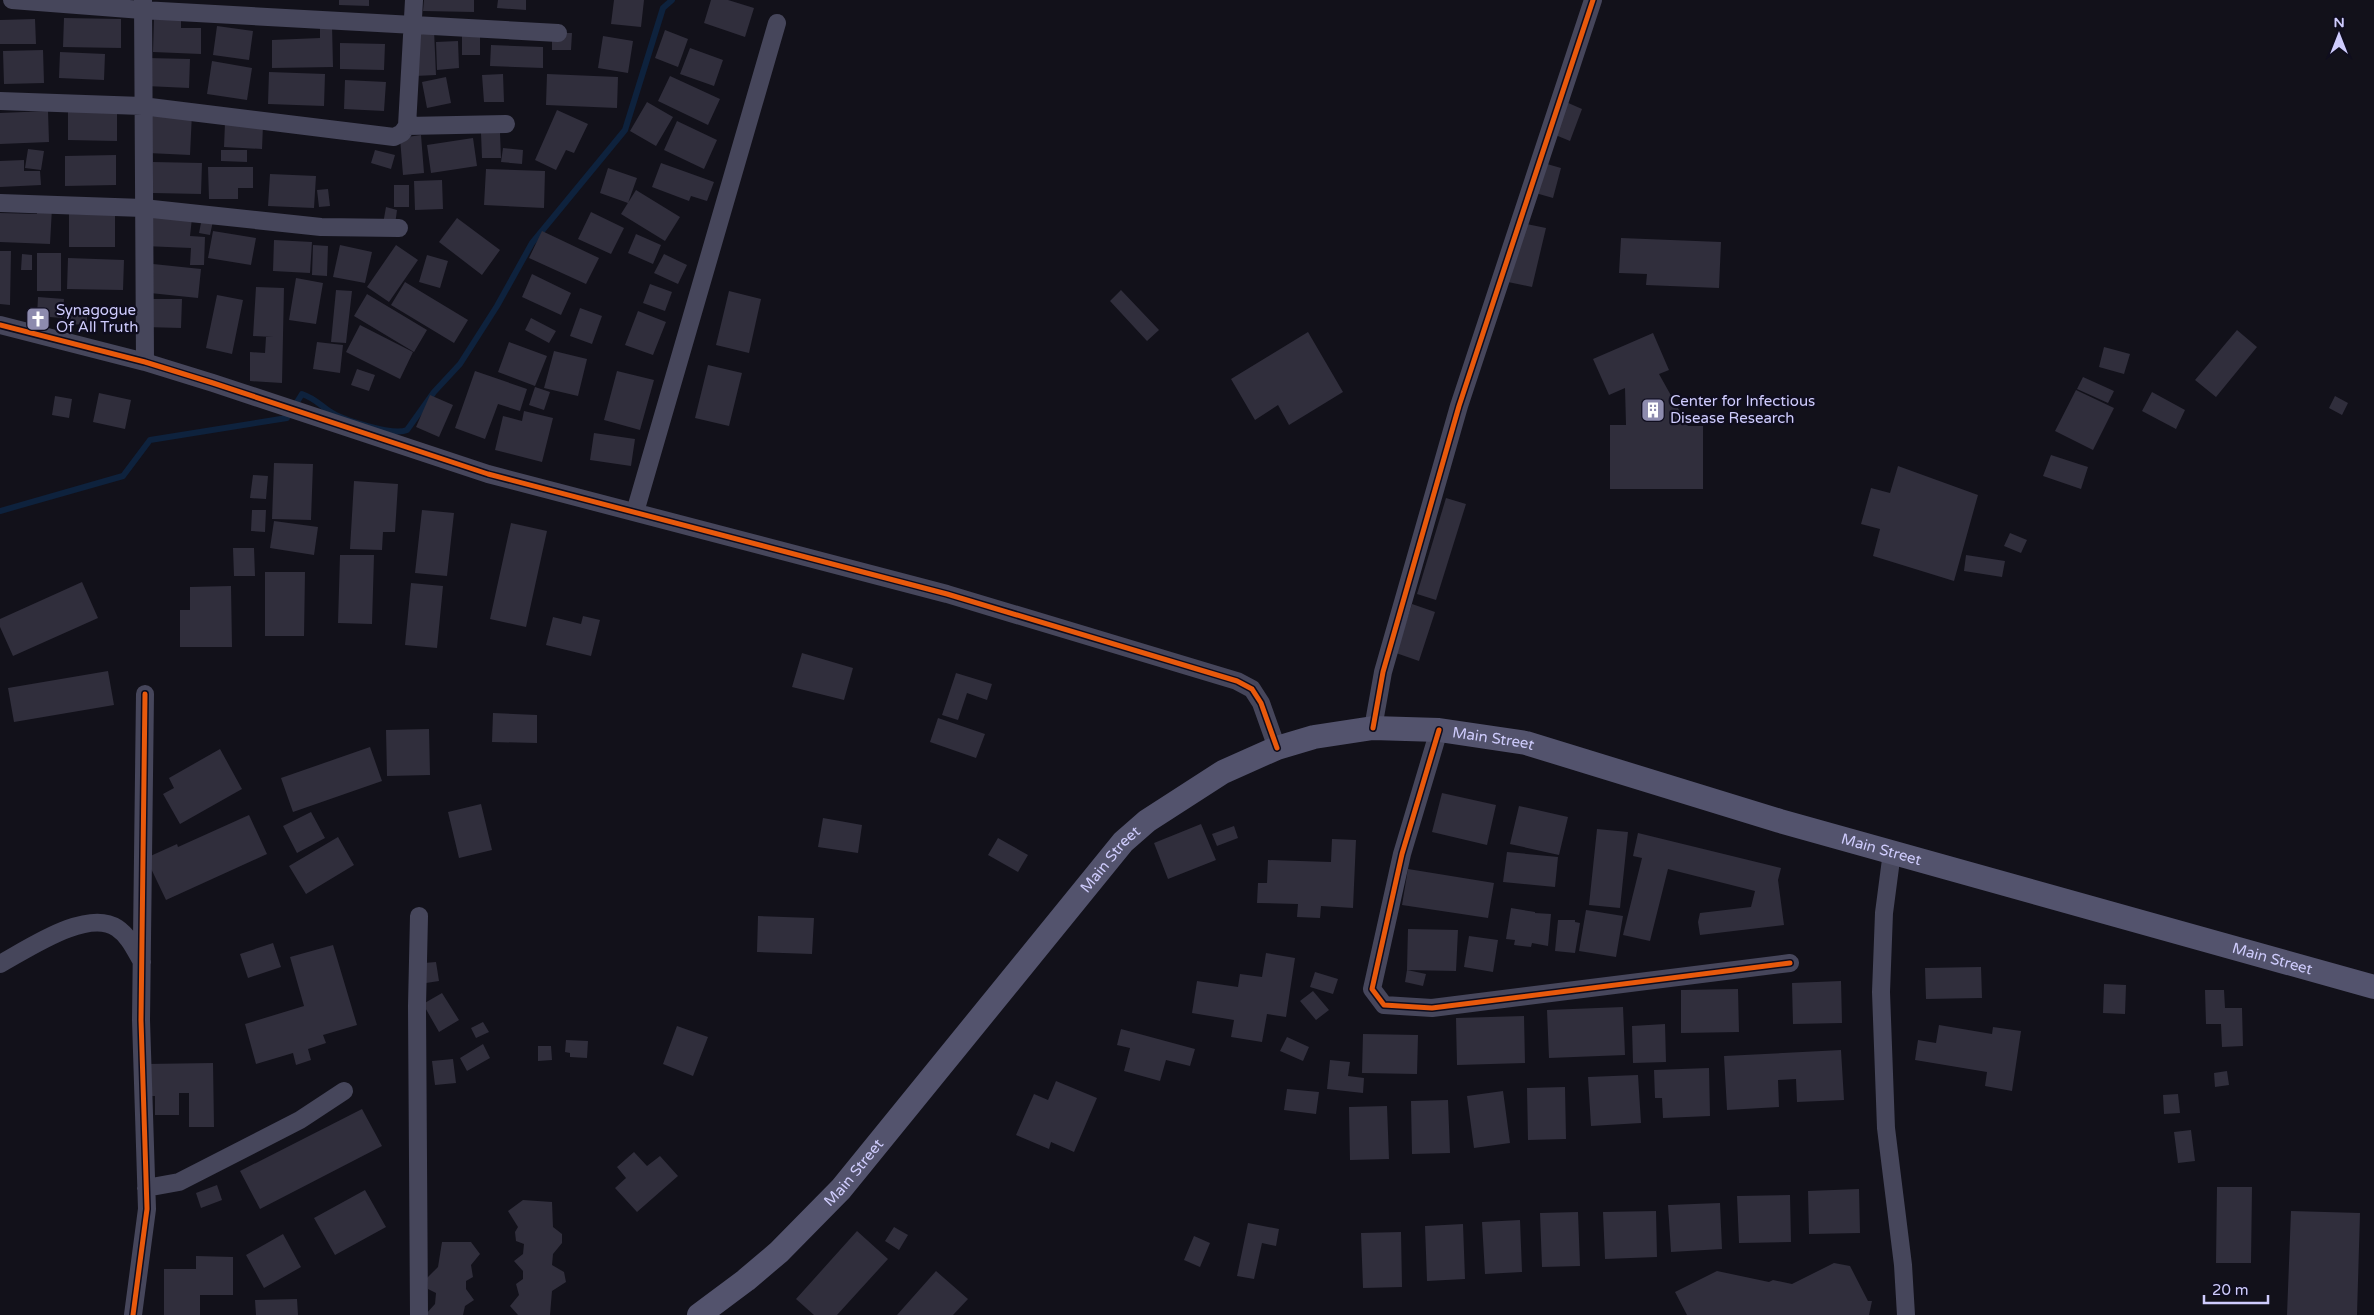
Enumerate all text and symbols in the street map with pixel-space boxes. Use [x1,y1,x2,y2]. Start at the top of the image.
north arrow [2314,10,2364,60]
text: N [2333,14,2345,31]
place label: Synagogue Of All Truth [56,301,138,336]
church icon: Synagogue Of All Truth [25,306,51,332]
place label: Center for Infectious Disease Research [1670,392,1815,427]
building icon: Center for Infectious Disease Research [1640,397,1666,423]
street label: Main Street [1451,723,1537,754]
street label: Main Street [1076,822,1144,896]
street label: Main Street [1839,830,1924,869]
street label: Main Street [2230,939,2315,978]
street label: Main Street [820,1135,887,1210]
scale bar [2204,1272,2268,1304]
text: 20 m [2212,1281,2249,1299]

